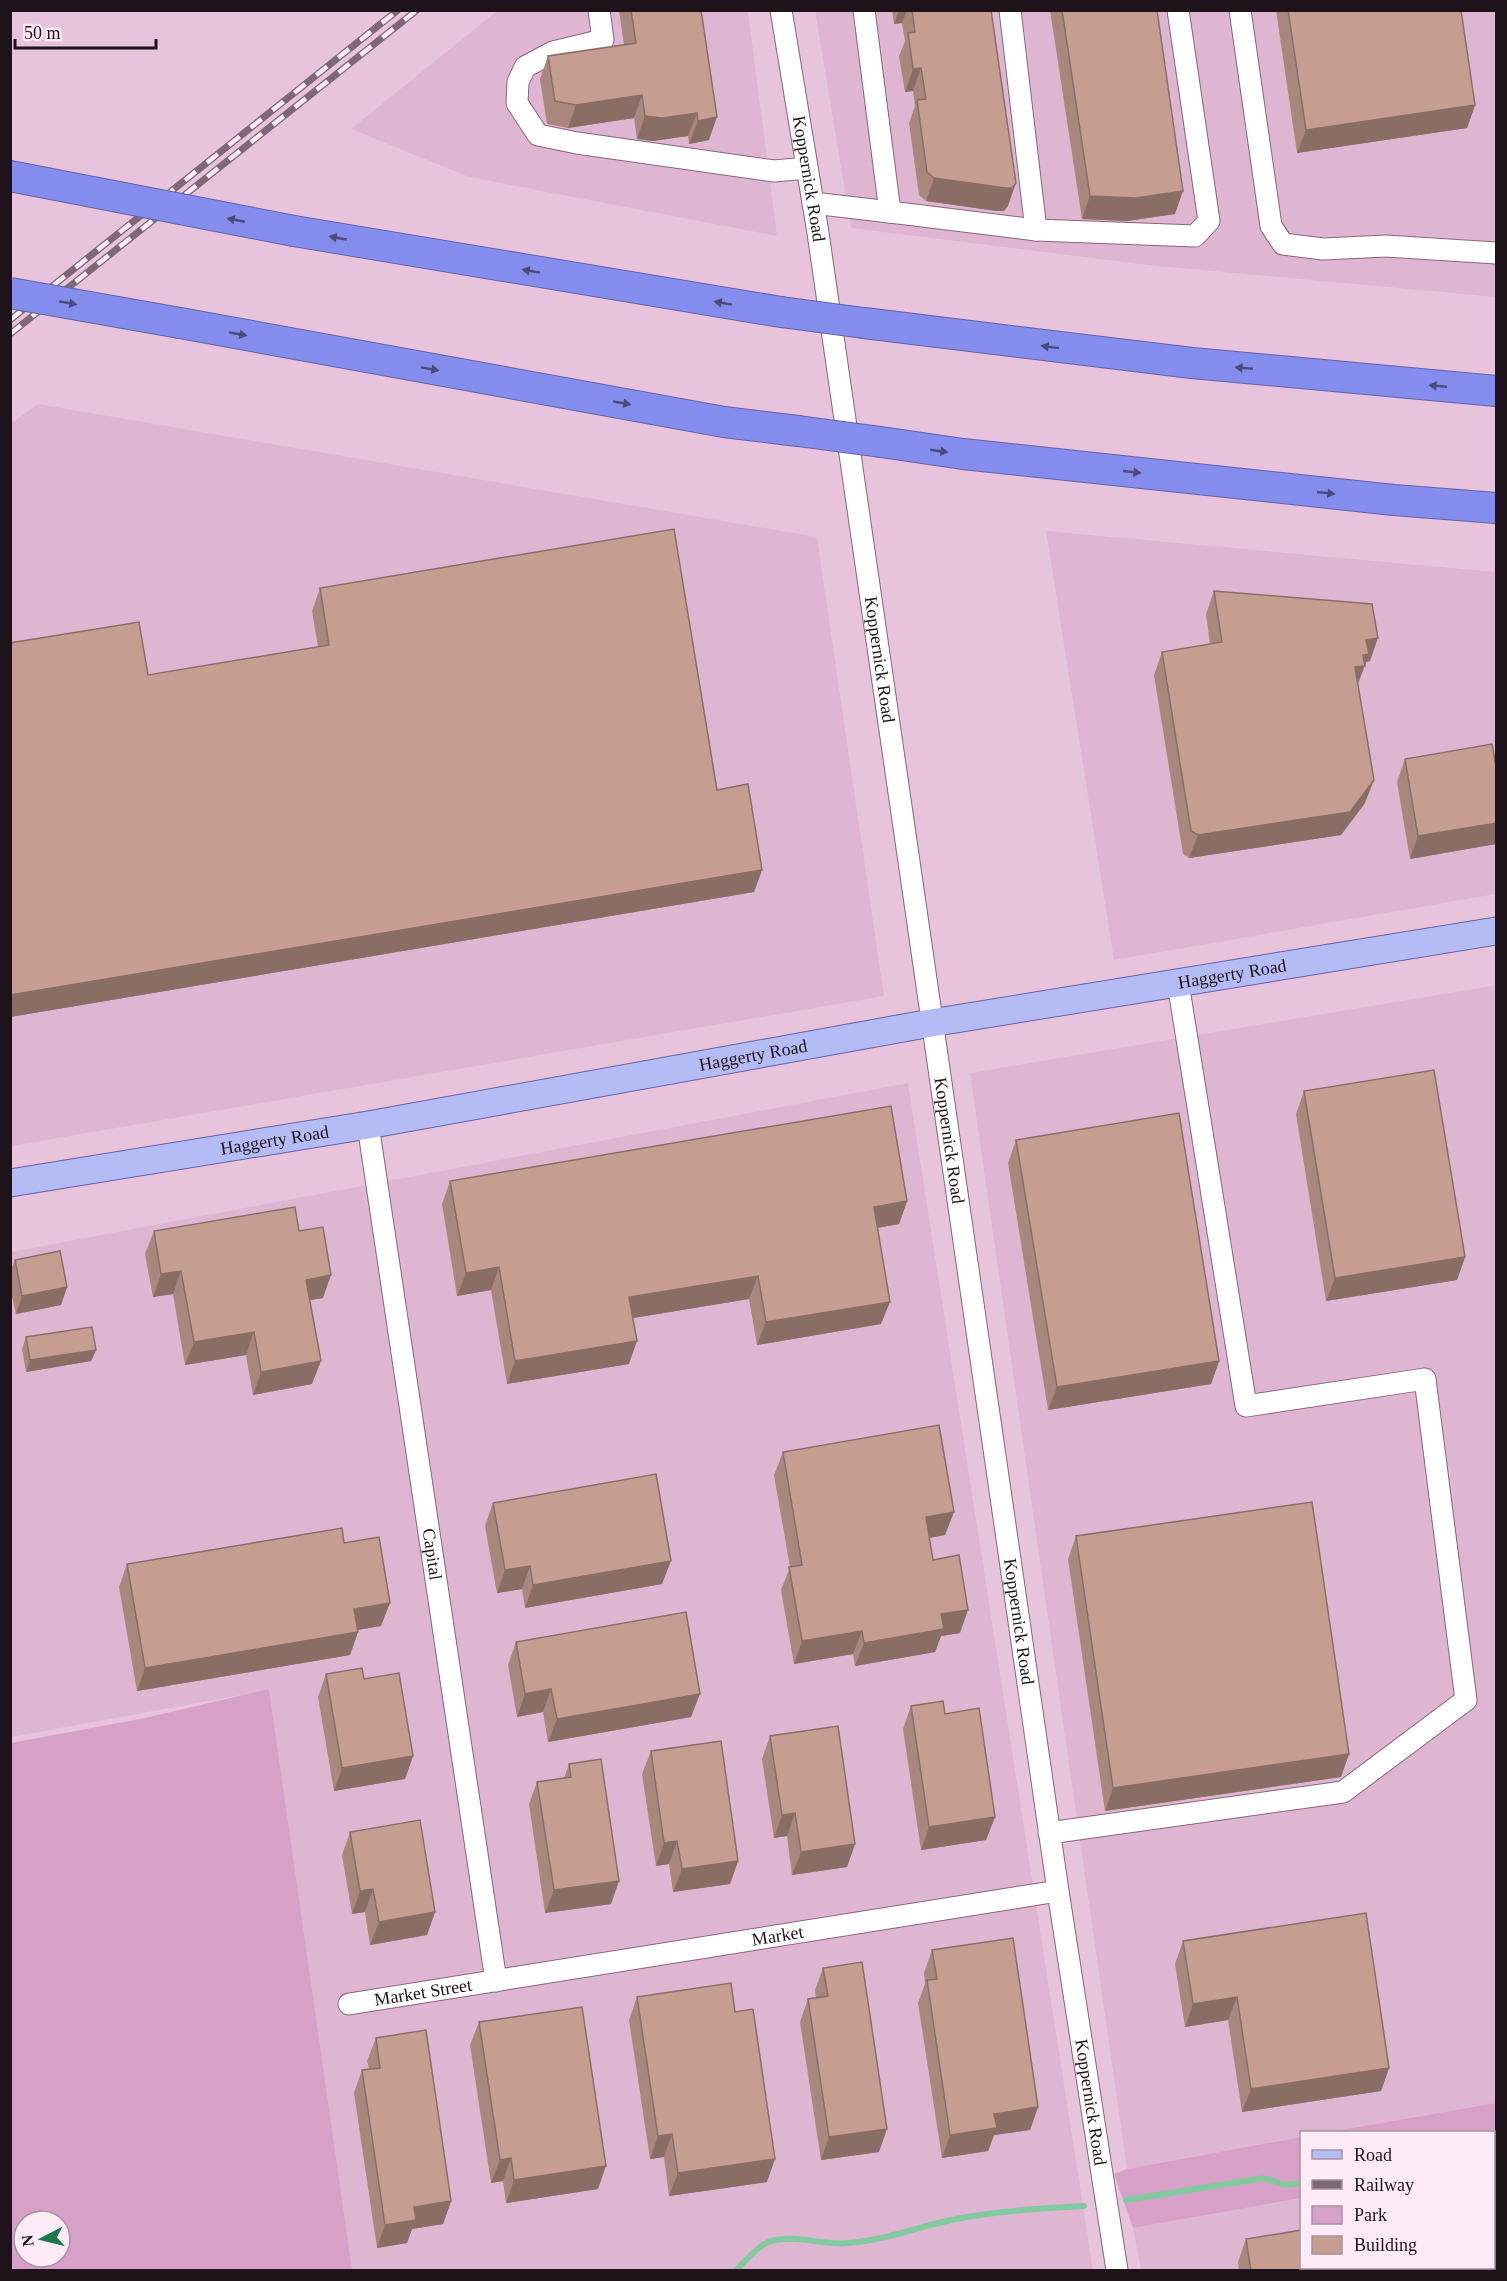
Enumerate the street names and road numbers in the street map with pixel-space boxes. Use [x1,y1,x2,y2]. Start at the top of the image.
street label: Koppernick Road [789,114,829,243]
street label: Koppernick Road [861,595,899,724]
street label: Haggerty Road [1177,955,1288,993]
street label: Haggerty Road [697,1036,809,1075]
street label: Koppernick Road [930,1076,968,1205]
street label: Haggerty Road [219,1122,330,1159]
street label: Capital [418,1527,446,1581]
street label: Koppernick Road [1000,1557,1038,1686]
street label: Market [750,1922,805,1950]
street label: Market Street [373,1975,473,2010]
street label: Koppernick Road [1071,2038,1111,2167]

